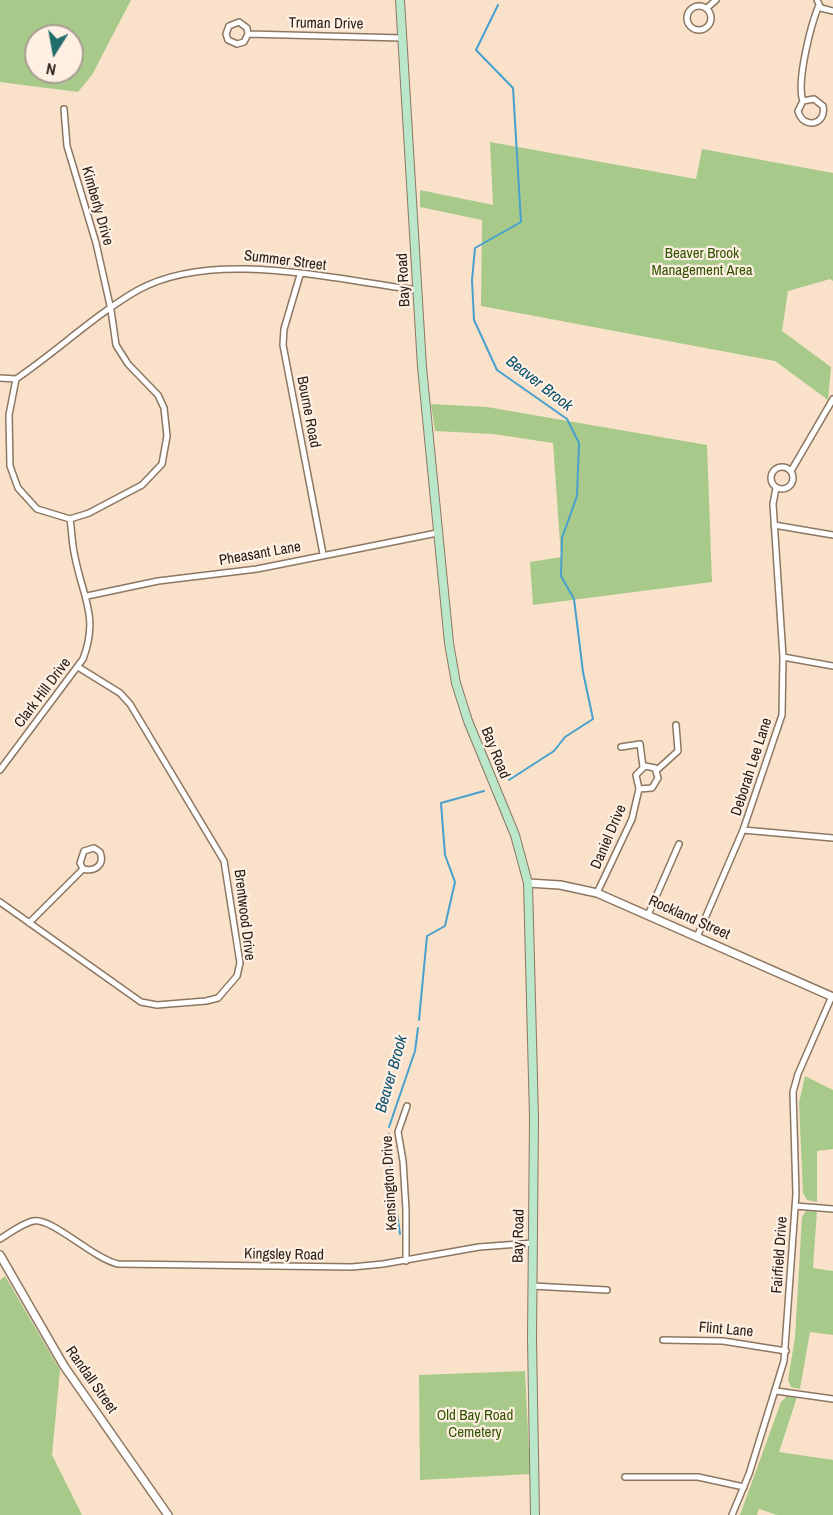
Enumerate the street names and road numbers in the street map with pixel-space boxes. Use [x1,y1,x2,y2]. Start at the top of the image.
street label: Truman Drive [288,14,364,34]
street label: Kimberly Drive [77,164,117,248]
street label: Summer Street [243,247,327,275]
street label: Bay Road [394,253,414,307]
street label: Bourne Road [292,375,324,449]
street label: Pheasant Lane [218,538,302,570]
street label: Clark Hill Drive [11,655,75,731]
street label: Deborah Lee Lane [728,716,776,818]
street label: Bay Road [477,725,513,781]
street label: Daniel Drive [587,802,631,872]
street label: Brentwood Drive [229,868,259,962]
street label: Rockland Street [645,892,733,944]
street label: Kensington Drive [379,1135,401,1231]
street label: Bay Road [510,1209,528,1263]
street label: Fairfield Drive [768,1216,792,1294]
street label: Kingsley Road [244,1245,324,1265]
street label: Flint Lane [698,1319,754,1341]
street label: Randall Street [61,1343,121,1417]

